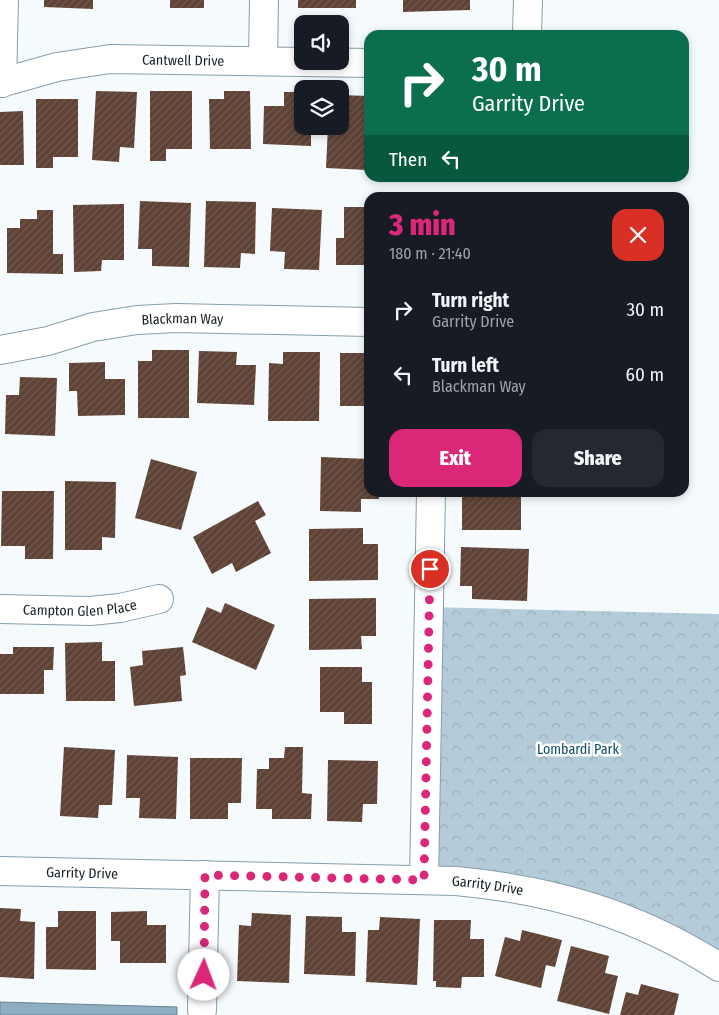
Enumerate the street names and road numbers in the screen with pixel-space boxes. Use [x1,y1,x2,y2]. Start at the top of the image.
street label: Cantwell Drive [142,51,225,70]
street label: Blackman Way [141,310,224,329]
street label: Campton Glen Place [23,596,139,620]
street label: Garrity Drive [46,864,118,883]
street label: Garrity Drive [452,873,525,899]

